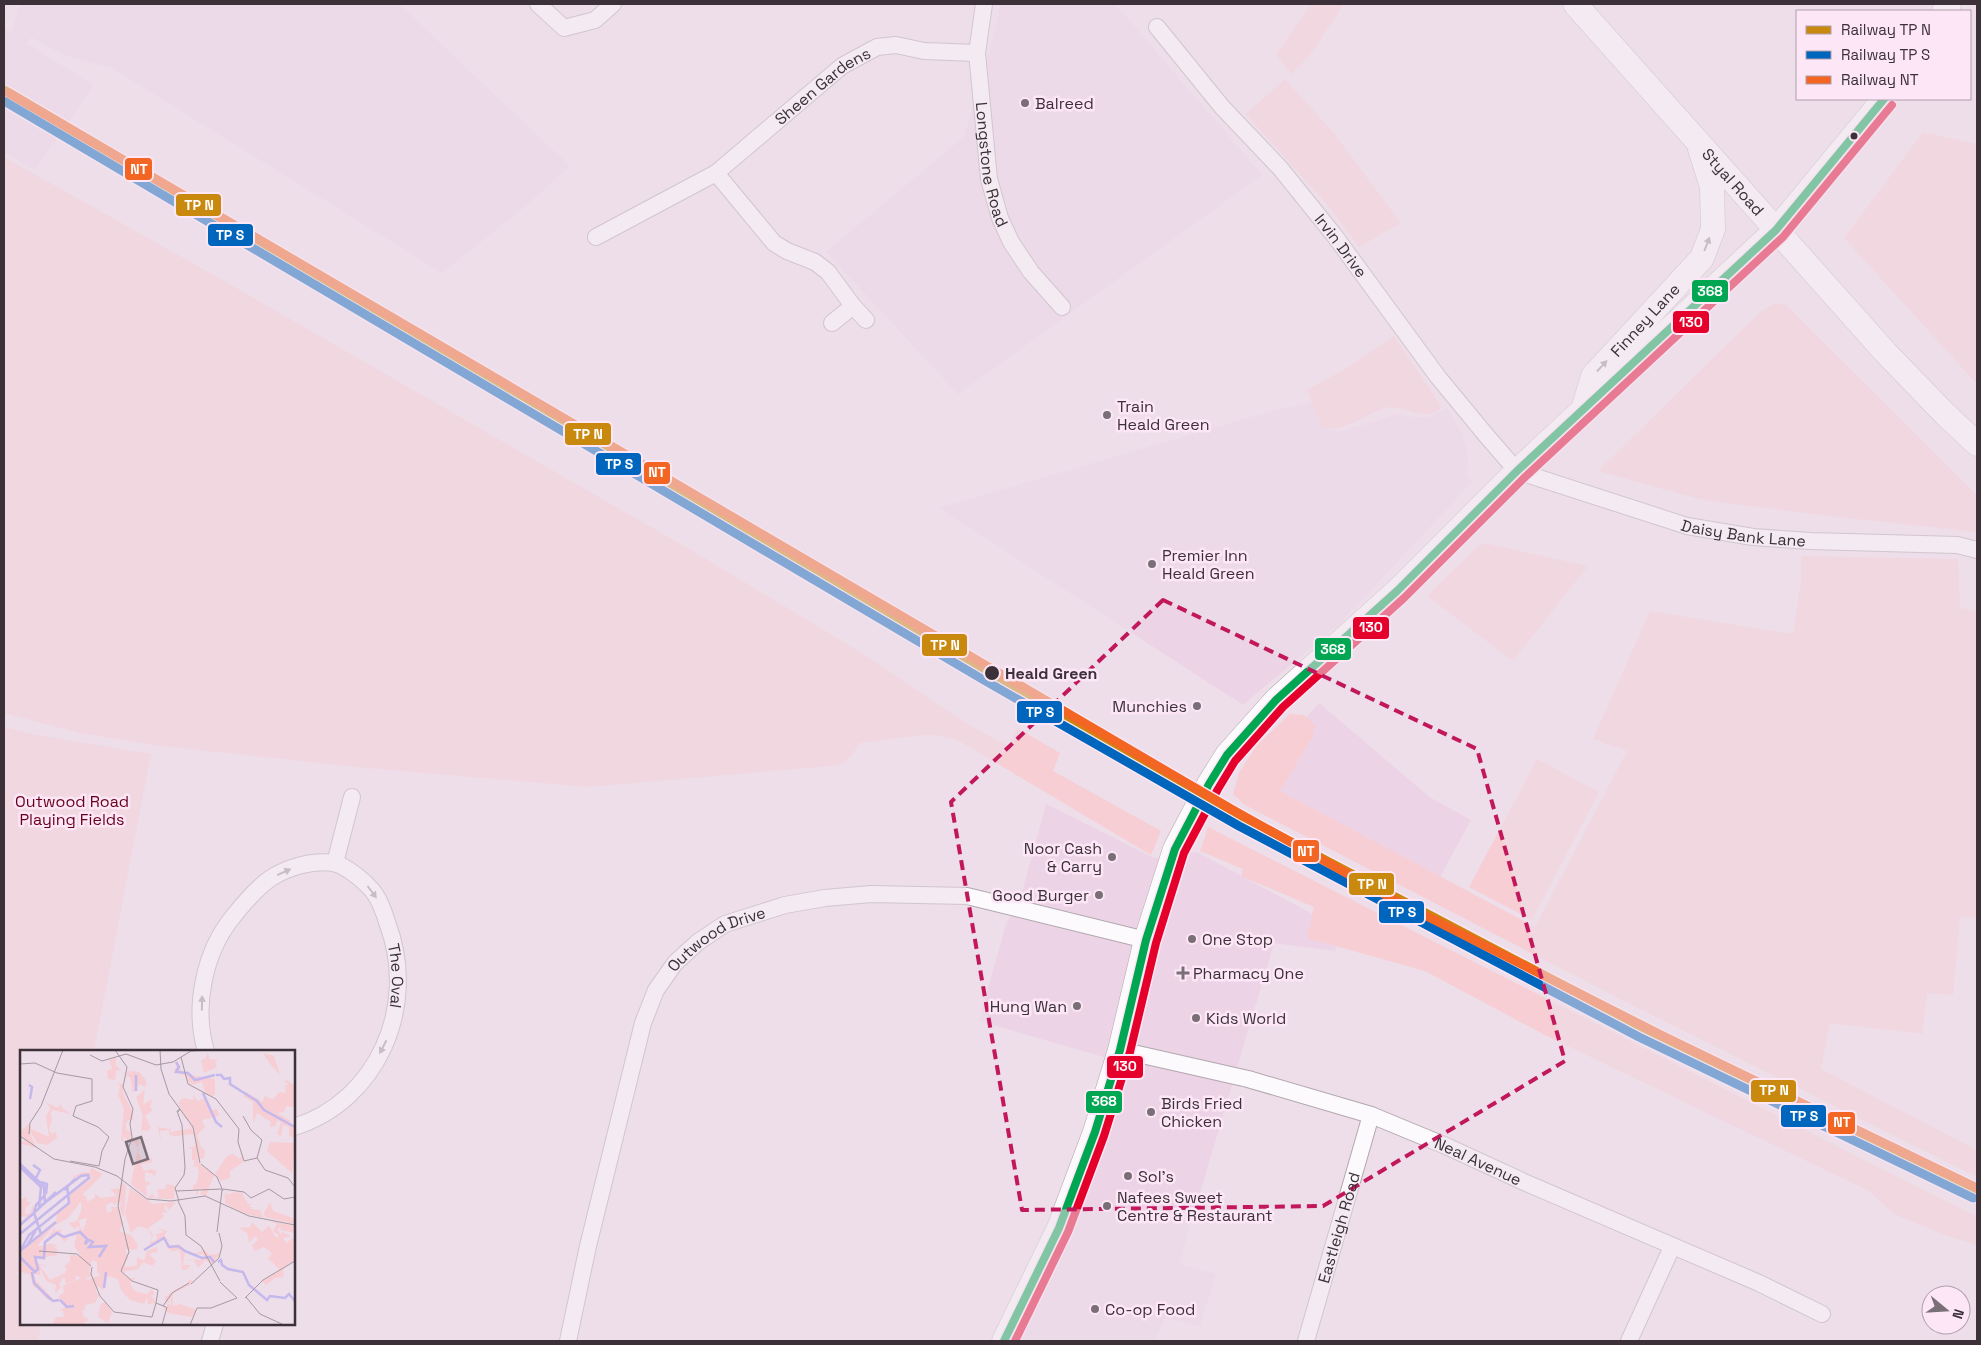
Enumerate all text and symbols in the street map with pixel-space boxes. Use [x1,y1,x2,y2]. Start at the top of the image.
legend [1796,10,1971,100]
text: Railway TP N [1841,20,1931,39]
street label: Sheen Gardens [770,42,874,129]
text: Railway TP S [1841,45,1930,64]
text: Railway NT [1841,70,1919,89]
place label: Balreed [1035,93,1094,114]
marker: Balreed [1019,97,1031,109]
street label: Longstone Road [971,101,1013,230]
unlabelled marker [1849,131,1859,141]
street label: Styal Road [1698,144,1769,220]
line badge: NT [124,157,153,181]
text: NT [130,160,148,178]
line badge: TP N [175,193,222,217]
text: TP N [184,196,214,214]
street label: Irvin Drive [1310,209,1372,282]
line badge: TP S [207,223,254,247]
text: TP S [216,226,245,244]
one-way arrow [1703,236,1711,251]
street label: Finney Lane [1606,279,1684,361]
line badge: 368 [1691,279,1729,303]
text: 368 [1697,282,1723,300]
line badge: 130 [1672,310,1710,334]
text: 130 [1679,313,1703,331]
one-way arrow [1596,361,1608,373]
place label: Train Heald Green [1117,396,1210,435]
marker: Train Heald Green [1101,409,1113,421]
line badge: TP N [564,422,612,446]
text: TP N [573,425,603,443]
line badge: TP S [595,452,642,476]
text: TP S [605,455,634,473]
line badge: NT [643,461,671,485]
text: NT [648,463,666,481]
street label: Daisy Bank Lane [1678,514,1807,551]
place label: Premier Inn Heald Green [1162,545,1255,584]
marker: Premier Inn Heald Green [1146,558,1158,570]
line badge: 130 [1352,616,1390,640]
text: 130 [1359,618,1383,636]
line badge: TP N [921,633,968,657]
text: TP N [930,636,960,654]
line badge: 368 [1314,637,1352,661]
text: 368 [1320,640,1346,658]
place label: Heald Green [1005,663,1097,684]
marker: Heald Green [983,664,1001,682]
place label: Munchies [1112,696,1187,717]
line badge: TP S [1016,700,1063,724]
marker: Munchies [1191,700,1203,712]
text: TP S [1026,703,1055,721]
park label: Outwood Road Playing Fields [15,791,129,830]
place label: Noor Cash & Carry [1024,838,1102,877]
line badge: NT [1292,839,1320,863]
text: NT [1297,842,1315,860]
marker: Noor Cash & Carry [1106,851,1118,863]
one-way arrow [277,868,291,876]
line badge: TP N [1348,872,1395,896]
text: TP N [1357,875,1387,893]
one-way arrow [367,885,378,898]
place label: Good Burger [992,885,1089,906]
marker: Good Burger [1093,889,1105,901]
line badge: TP S [1378,900,1425,924]
street label: Outwood Drive [662,901,768,975]
text: TP S [1388,903,1417,921]
place label: One Stop [1202,929,1273,950]
marker: One Stop [1186,933,1198,945]
street label: The Oval [383,941,408,1010]
place label: Pharmacy One [1193,963,1304,984]
marker: Pharmacy One [1177,967,1189,979]
one-way arrow [198,995,206,1011]
place label: Hung Wan [990,996,1067,1017]
marker: Hung Wan [1071,1000,1083,1012]
place label: Kids World [1206,1008,1286,1029]
marker: Kids World [1190,1012,1202,1024]
one-way arrow [379,1040,387,1054]
inset map [20,1050,295,1325]
line badge: 130 [1106,1055,1144,1079]
text: 130 [1113,1057,1137,1075]
line badge: TP N [1750,1079,1797,1103]
text: TP N [1759,1081,1789,1099]
line badge: 368 [1085,1090,1123,1114]
text: 368 [1091,1092,1117,1110]
place label: Birds Fried Chicken [1161,1093,1242,1132]
line badge: TP S [1780,1104,1827,1128]
marker: Birds Fried Chicken [1145,1106,1157,1118]
text: TP S [1790,1107,1819,1125]
line badge: NT [1827,1111,1856,1135]
text: NT [1833,1113,1851,1131]
street label: Neal Avenue [1431,1132,1525,1190]
place label: Sol's [1138,1166,1174,1187]
marker: Sol's [1122,1170,1134,1182]
street label: Eastleigh Road [1313,1170,1365,1286]
place label: Nafees Sweet Centre & Restaurant [1117,1187,1273,1226]
marker: Nafees Sweet Centre & Restaurant [1101,1200,1113,1212]
north arrow [1921,1285,1971,1335]
place label: Co-op Food [1105,1299,1195,1320]
marker: Co-op Food [1089,1303,1101,1315]
text: N [1948,1307,1968,1321]

